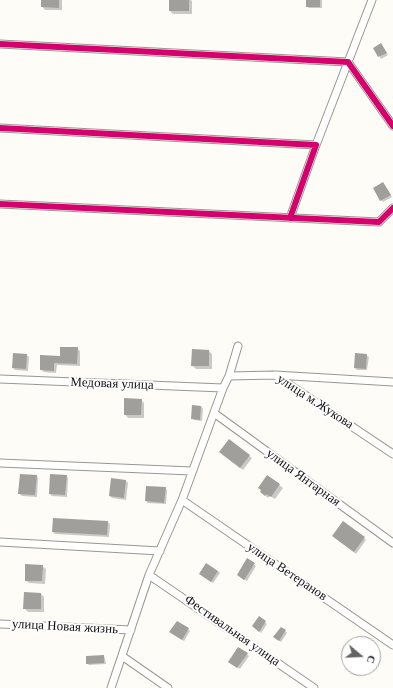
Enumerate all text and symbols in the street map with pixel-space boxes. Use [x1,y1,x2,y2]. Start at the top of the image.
street label: улица м.Жукова [274,371,356,433]
street label: Медовая улица [70,375,154,393]
street label: улица Янтарная [263,446,343,510]
street label: улица Ветеранов [244,540,330,604]
street label: Фестивальная улица [181,592,283,670]
street label: улица Новая жизнь [12,616,118,638]
north arrow [341,636,381,676]
text: С [364,654,378,665]

